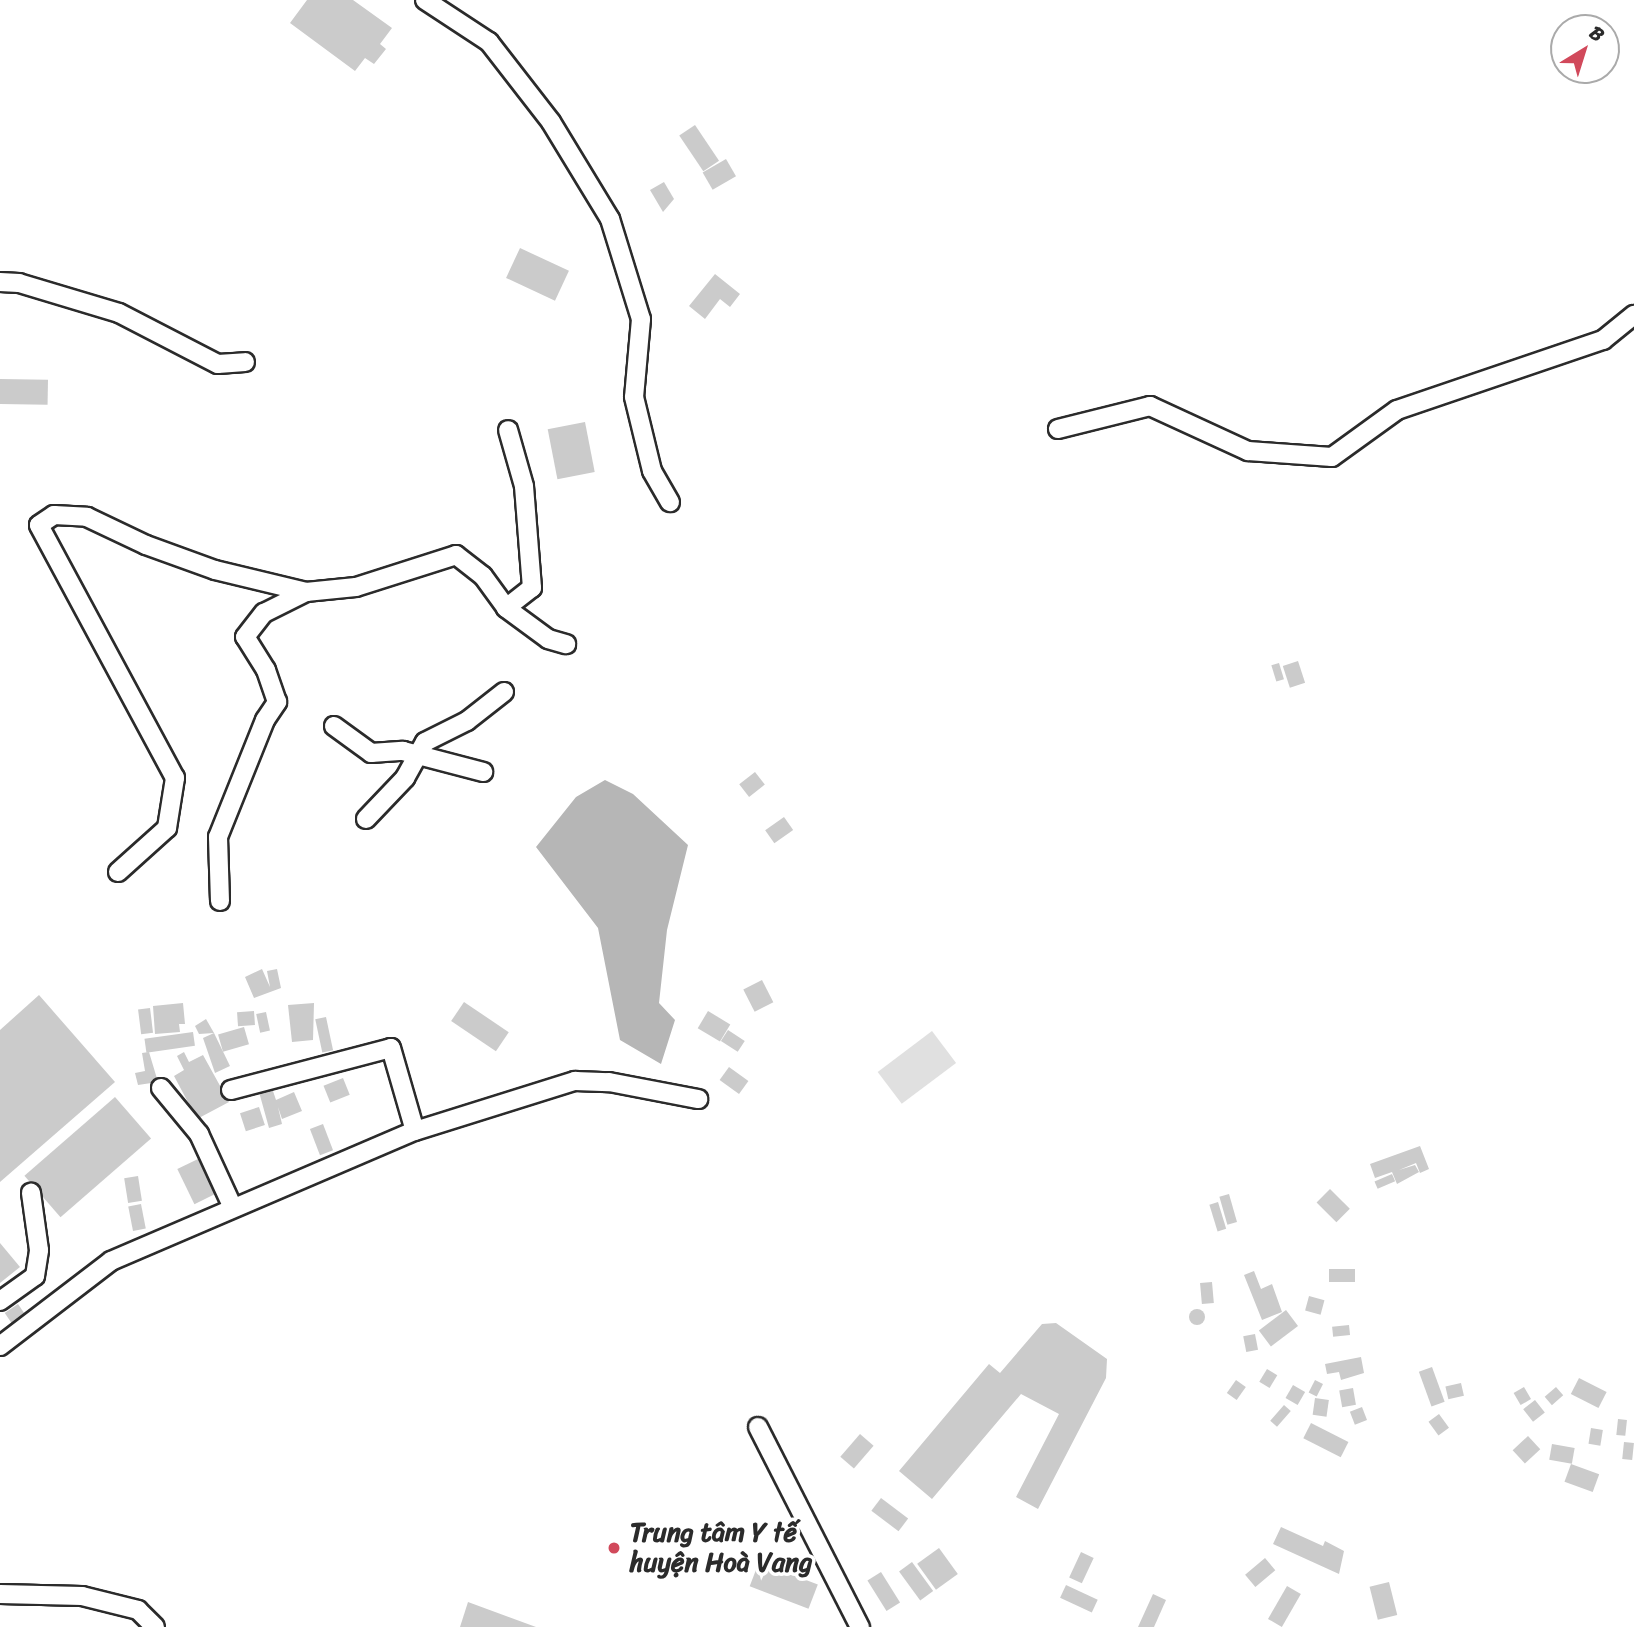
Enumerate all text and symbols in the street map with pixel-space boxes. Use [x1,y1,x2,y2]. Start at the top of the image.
north arrow [1550,14,1620,84]
text: B [1582,17,1612,50]
place label: Trung tâm Y tế huyện Hoà Vang [630,1517,810,1578]
marker: Trung tâm Y tế huyện Hoà Vang [604,1538,624,1558]

